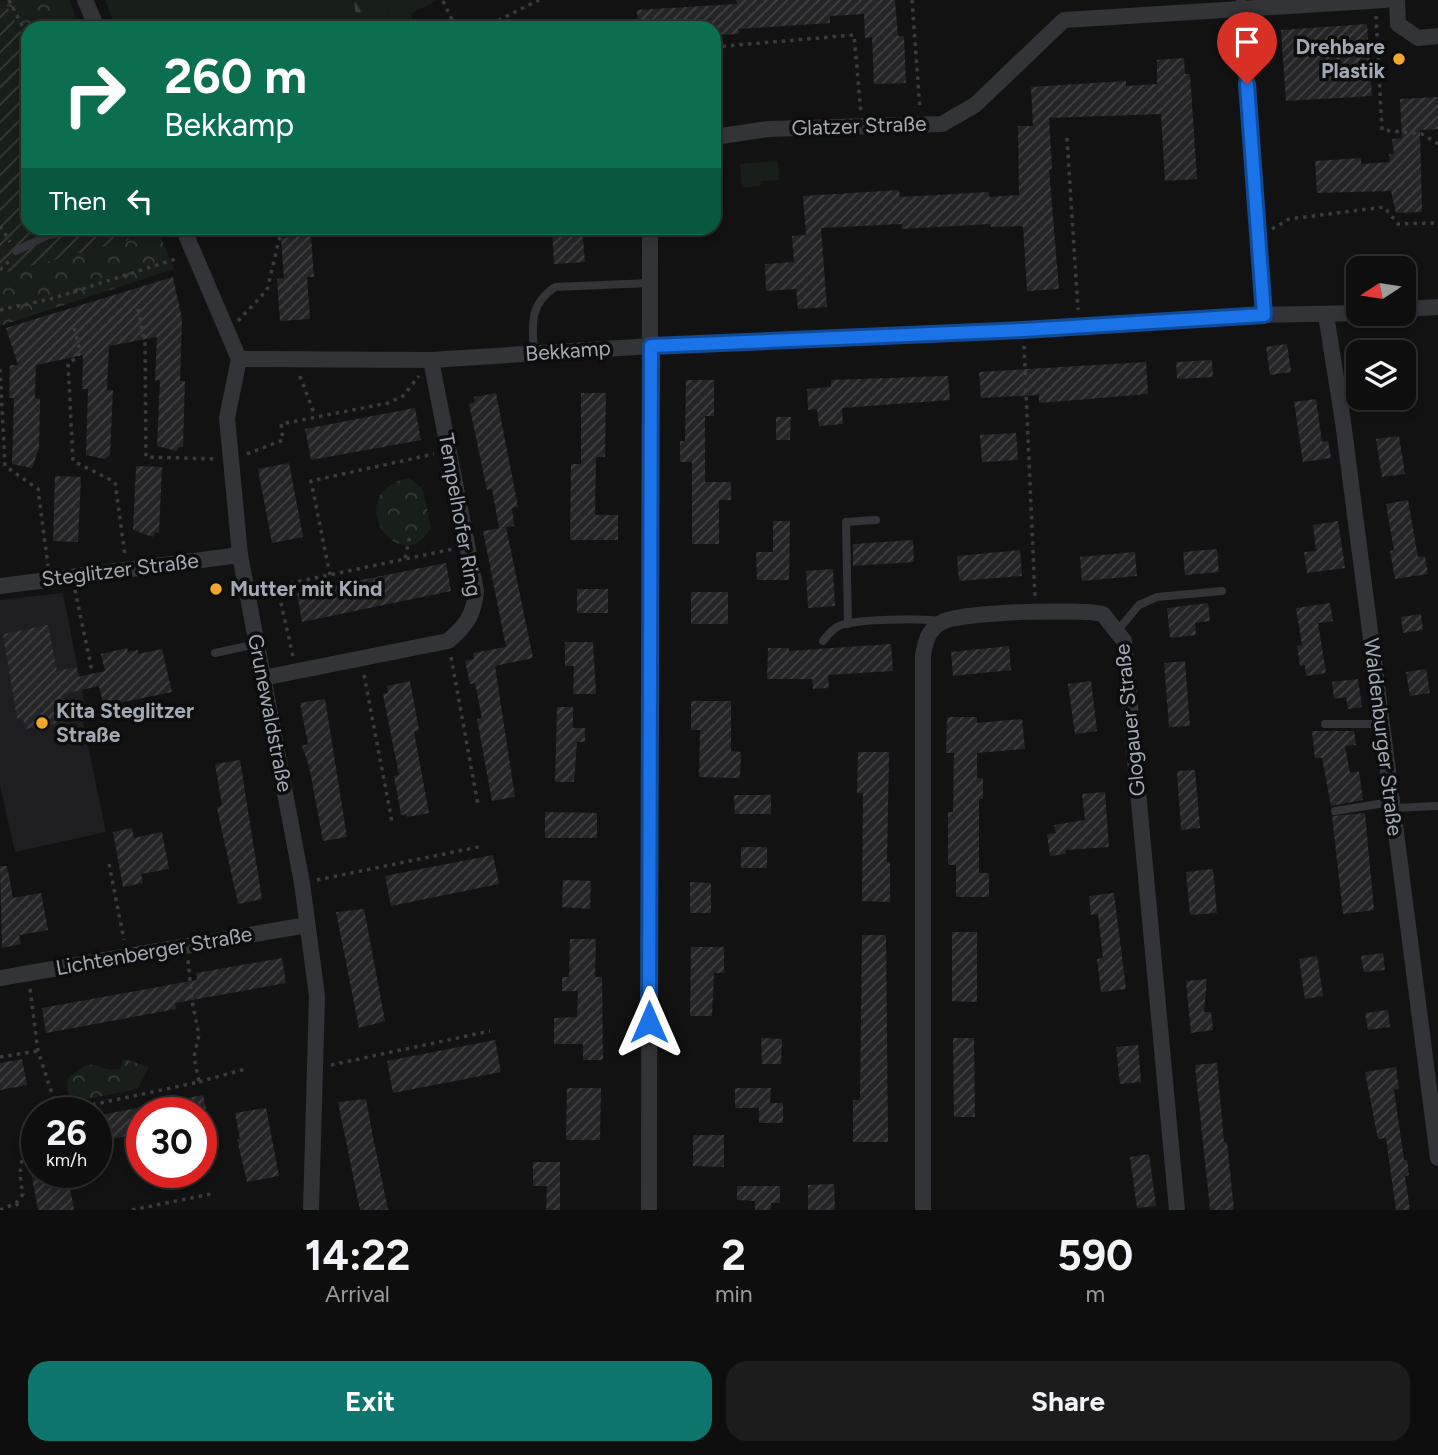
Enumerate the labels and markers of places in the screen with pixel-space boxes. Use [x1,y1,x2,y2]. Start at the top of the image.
pin [1217,12.0,1277,84]
place label: Drehbare Plastik [1295,34,1386,83]
marker: Drehbare Plastik [1391,51,1407,67]
place label: Mutter mit Kind [230,576,382,601]
marker: Mutter mit Kind [208,581,224,597]
place label: Kita Steglitzer Straße [56,698,194,747]
marker: Kita Steglitzer Straße [34,715,50,731]

